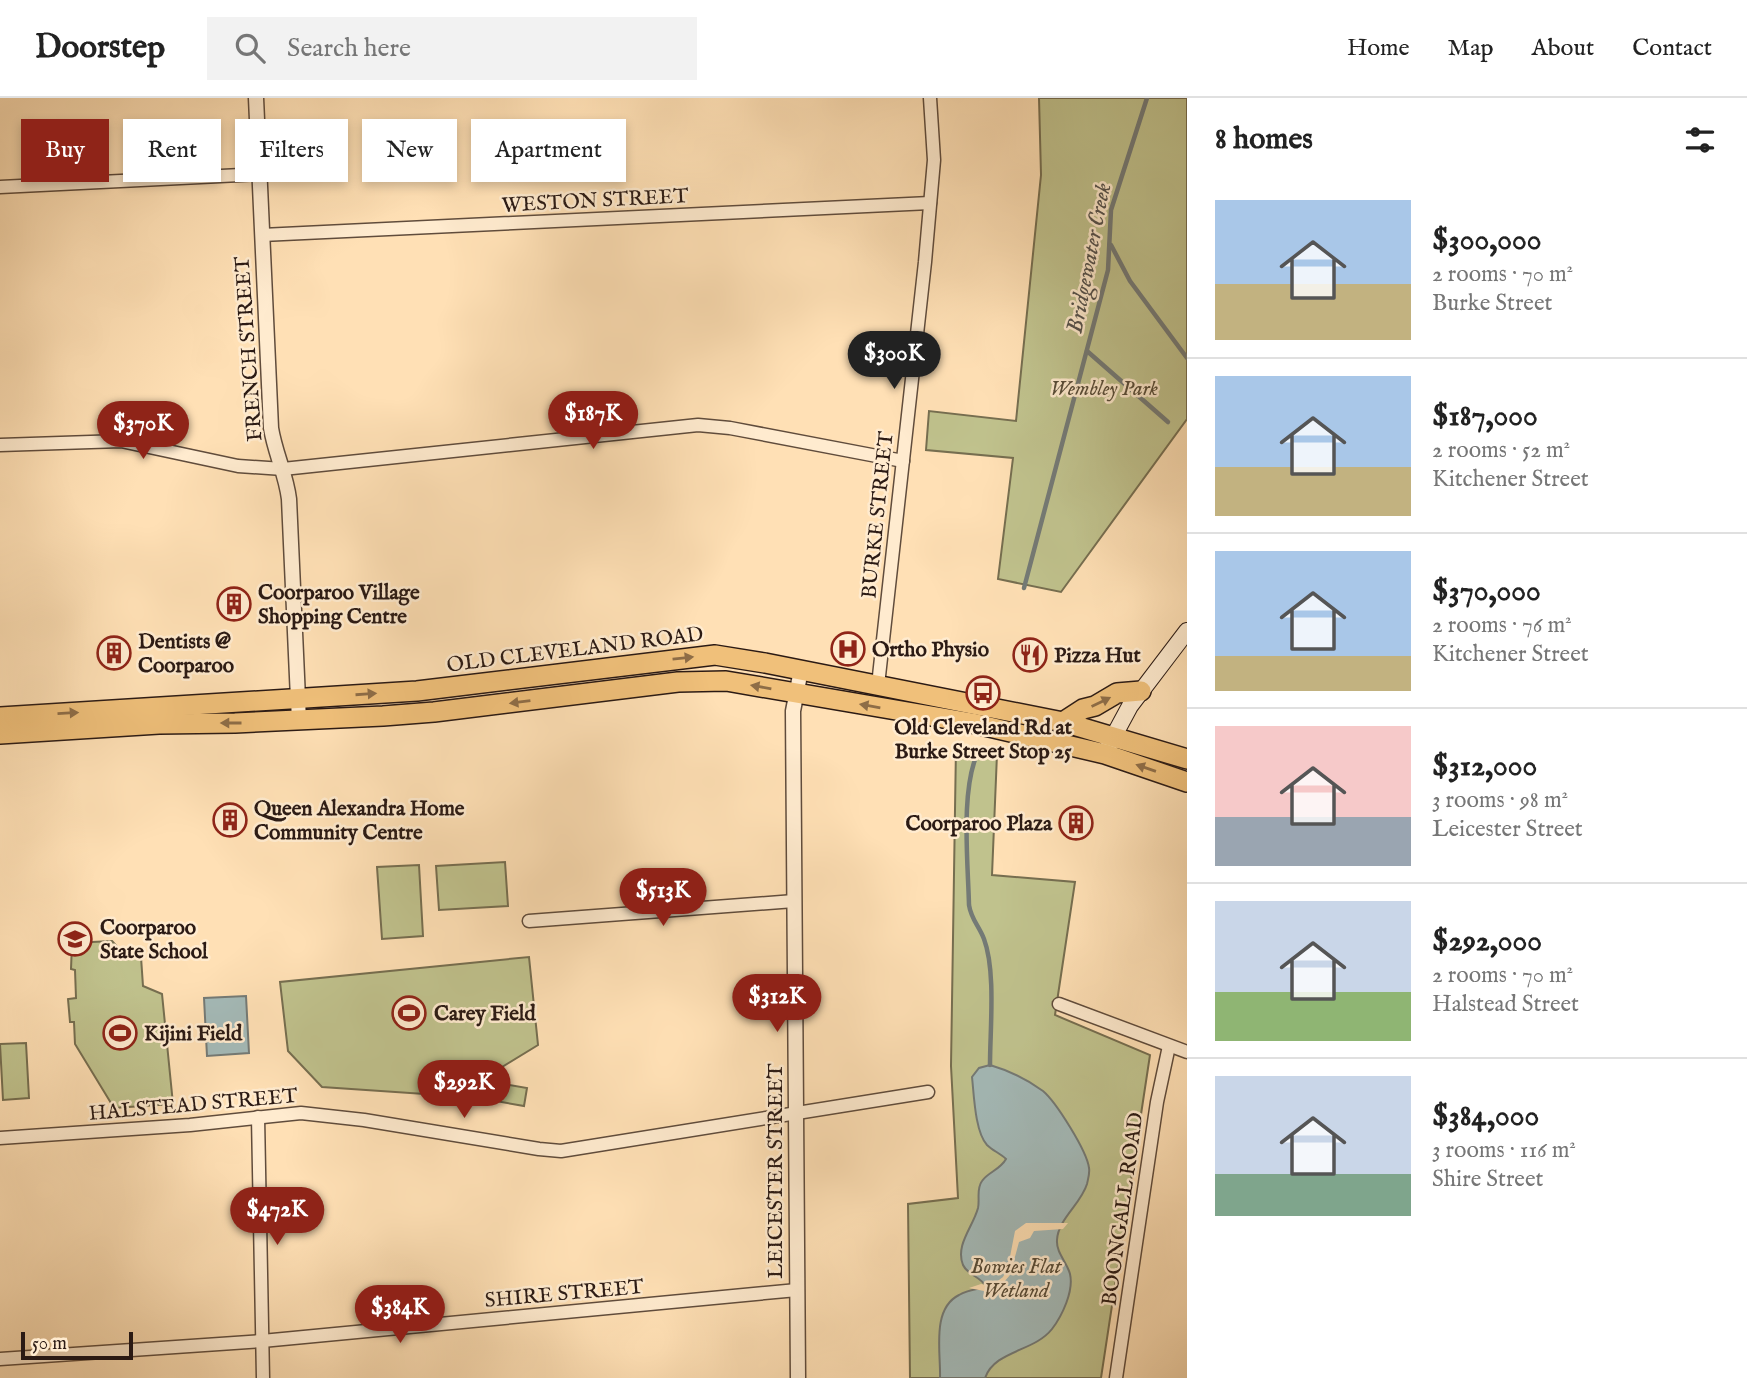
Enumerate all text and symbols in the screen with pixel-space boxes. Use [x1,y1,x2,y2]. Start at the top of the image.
search box [207,17,697,80]
text: Doorstep [35,27,165,69]
icon: search [231,29,269,67]
text: Search here [287,32,411,65]
text: Home [1347,33,1410,64]
text: Map [1448,33,1494,64]
text: About [1532,33,1594,64]
text: Contact [1632,33,1712,64]
chip: Buy [21,119,109,182]
chip: Rent [123,119,221,182]
chip: Filters [235,119,348,182]
chip: New [362,119,457,182]
chip: Apartment [471,119,626,182]
text: 8 homes [1215,121,1313,159]
icon: filters [1681,121,1719,159]
water label: Bridgewater Creek [1061,181,1119,336]
street label: WESTON STREET [501,183,690,220]
text: $300,000 [1432,222,1541,260]
icon: home [1271,228,1355,312]
street label: FRENCH STREET [230,255,269,442]
text: 2 rooms · 70 m² [1432,260,1573,289]
text: Burke Street [1432,289,1552,318]
pin: $300K [845,331,943,391]
text: $300K [864,339,924,368]
park label: Wembley Park [1050,376,1159,403]
pin: $187K [544,392,642,451]
text: $187,000 [1432,398,1538,436]
text: $187K [564,399,622,428]
pin: $370K [94,402,192,461]
icon: home [1271,404,1355,488]
text: $370K [113,409,173,438]
street label: BURKE STREET [856,430,901,600]
text: 2 rooms · 52 m² [1432,436,1570,465]
text: Kitchener Street [1432,465,1589,494]
text: $370,000 [1432,573,1541,611]
icon: home [1271,579,1355,663]
place label: Coorparoo Village Shopping Centre [258,580,420,631]
building icon: Coorparoo Village Shopping Centre [215,585,253,623]
text: 2 rooms · 76 m² [1432,611,1572,640]
street label: OLD CLEVELAND ROAD [445,621,705,680]
place label: Dentists @ Coorparoo [138,629,235,680]
hospital icon: Ortho Physio [829,630,867,668]
building icon: Dentists @ Coorparoo [95,634,133,672]
restaurant icon: Pizza Hut [1011,636,1049,674]
place label: Ortho Physio [872,637,990,664]
text: Kitchener Street [1432,640,1589,669]
place label: Pizza Hut [1054,643,1141,670]
one-way arrow [672,652,694,663]
bus stop icon: Old Cleveland Rd at Burke Street Stop 25 [964,674,1002,712]
one-way arrow [750,681,772,692]
one-way arrow [355,689,377,700]
one-way arrow [509,696,531,707]
one-way arrow [1091,696,1111,707]
one-way arrow [859,700,881,711]
one-way arrow [57,707,79,718]
place label: Old Cleveland Rd at Burke Street Stop 25 [894,715,1073,766]
one-way arrow [220,717,242,729]
text: $312,000 [1432,748,1537,786]
icon: home [1271,754,1355,838]
one-way arrow [1135,762,1156,773]
text: 3 rooms · 98 m² [1432,786,1568,815]
place label: Queen Alexandra Home Community Centre [254,796,465,847]
building icon: Queen Alexandra Home Community Centre [211,801,249,839]
building icon: Coorparoo Plaza [1057,804,1095,842]
place label: Coorparoo Plaza [906,811,1053,838]
text: Leicester Street [1432,815,1583,844]
pin: $513K [614,868,712,928]
text: $513K [636,876,690,905]
place label: Coorparoo State School [100,915,209,966]
school or university icon: Coorparoo State School [56,920,94,958]
text: $292,000 [1432,923,1542,961]
icon: home [1271,929,1355,1013]
text: 2 rooms · 70 m² [1432,961,1573,990]
pin: $312K [728,974,826,1034]
text: $312K [748,982,806,1011]
text: Halstead Street [1432,990,1579,1019]
sports icon: Carey Field [390,994,428,1032]
place label: Carey Field [434,1001,537,1028]
sports icon: Kijini Field [101,1014,139,1052]
place label: Kijini Field [144,1021,243,1048]
pin: $292K [415,1060,513,1120]
street label: LEICESTER STREET [763,1063,790,1279]
text: $292K [434,1068,495,1097]
street label: HALSTEAD STREET [87,1083,299,1128]
text: $384,000 [1432,1098,1539,1136]
icon: home [1271,1104,1355,1188]
street label: BOONGALL ROAD [1097,1111,1150,1308]
text: 3 rooms · 116 m² [1432,1136,1576,1165]
text: Shire Street [1432,1165,1543,1194]
pin: $472K [228,1188,326,1247]
text: $472K [246,1195,308,1224]
park label: Bowies Flat Wetland [970,1254,1063,1305]
street label: SHIRE STREET [484,1274,645,1315]
pin: $384K [351,1286,449,1345]
text: $384K [371,1293,429,1322]
scale bar [21,1329,133,1361]
text: 50 m [32,1332,67,1356]

